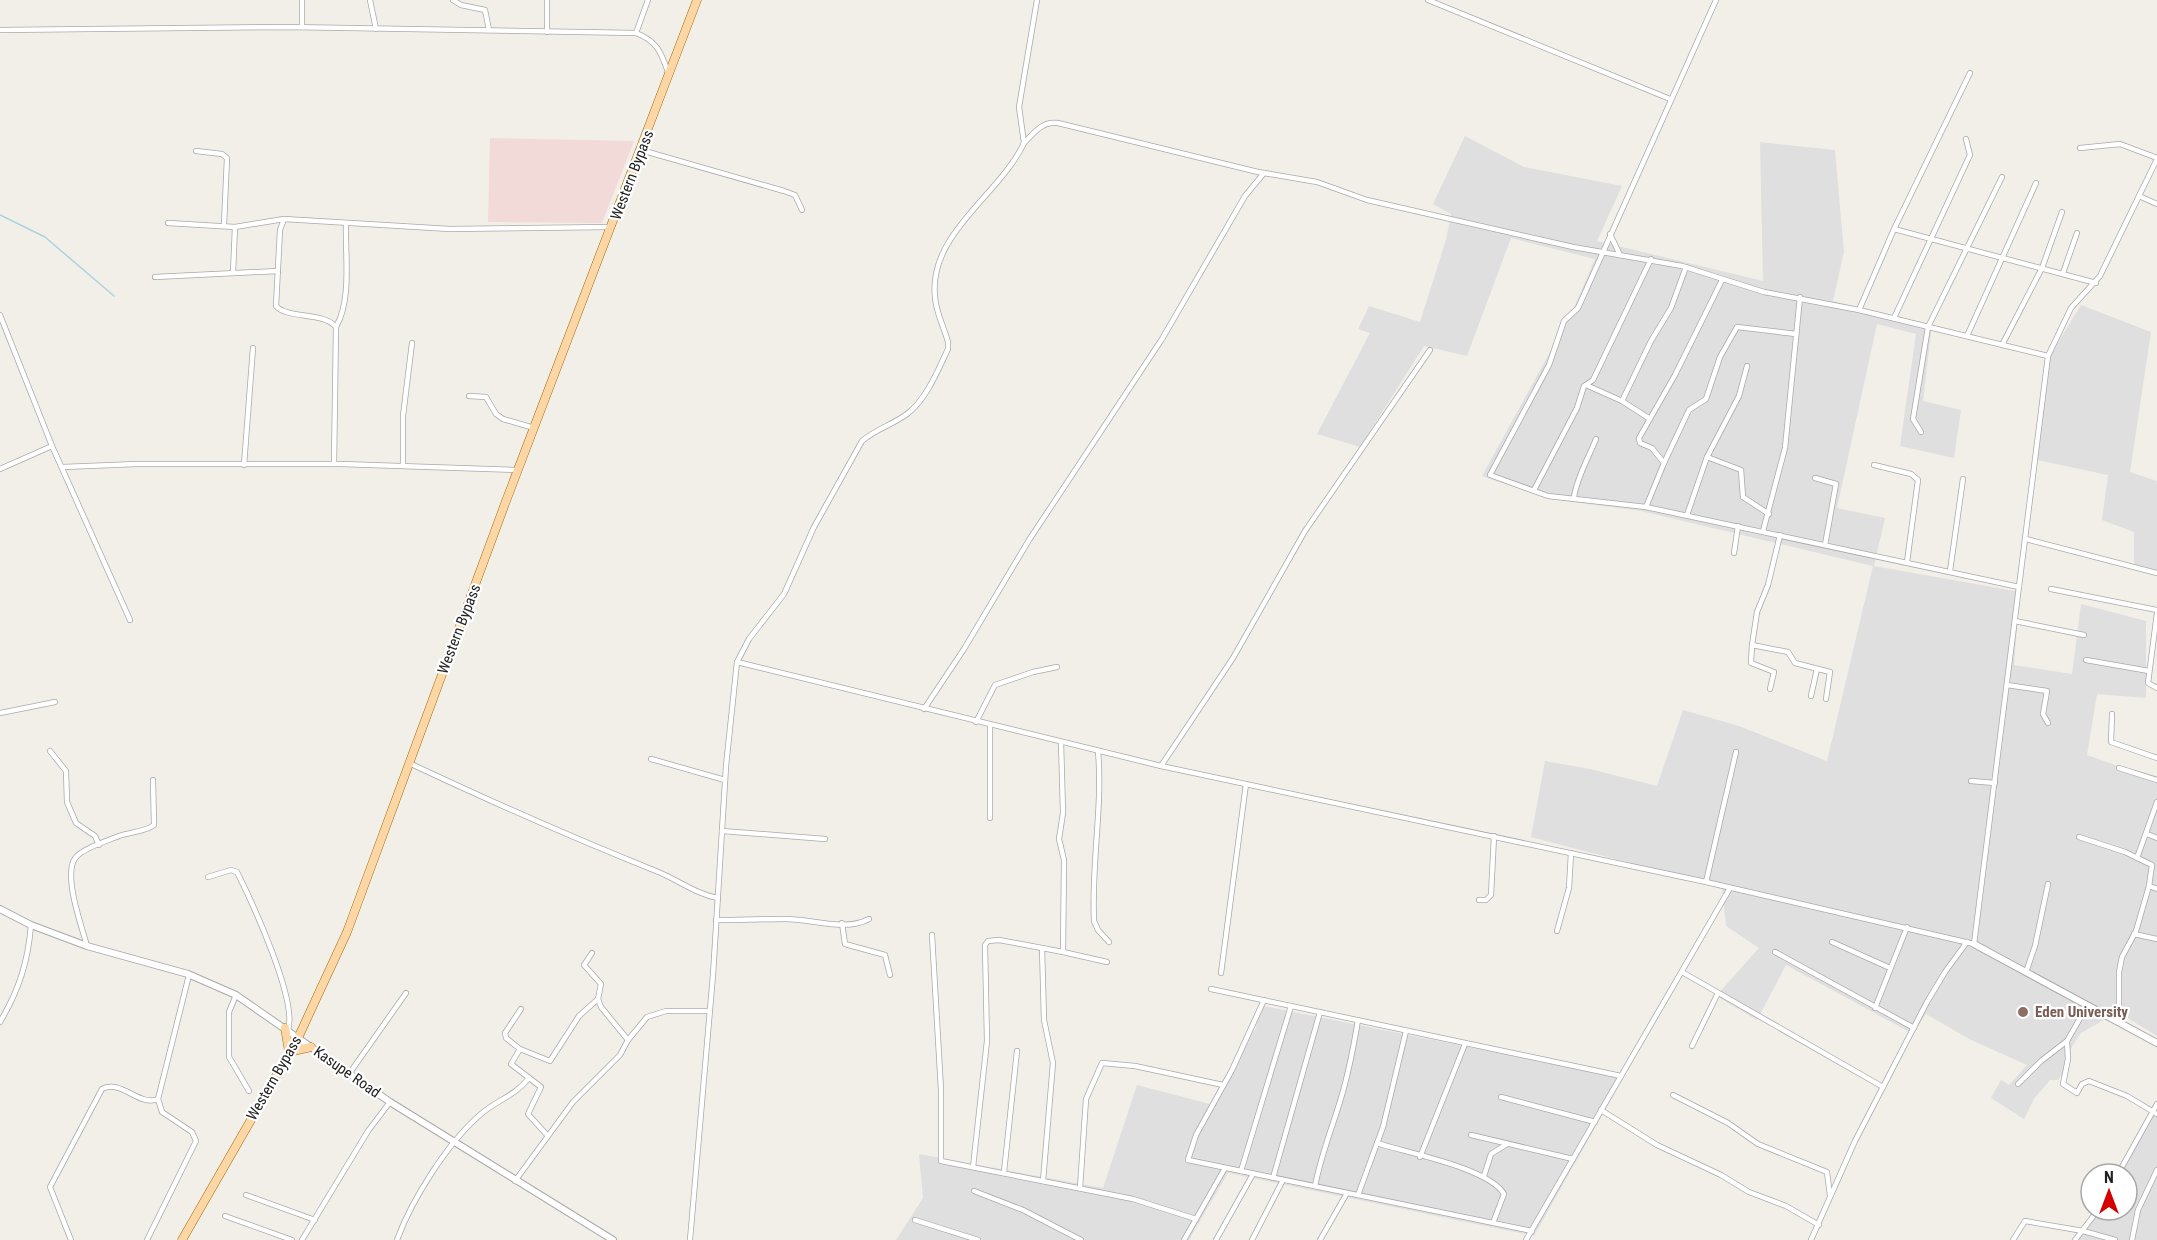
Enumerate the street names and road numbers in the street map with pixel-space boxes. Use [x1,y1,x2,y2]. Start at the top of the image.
street label: Western Bypass [607,128,657,222]
street label: Western Bypass [434,582,484,676]
street label: Western Bypass [243,1032,306,1123]
street label: Kasupe Road [310,1042,384,1102]

